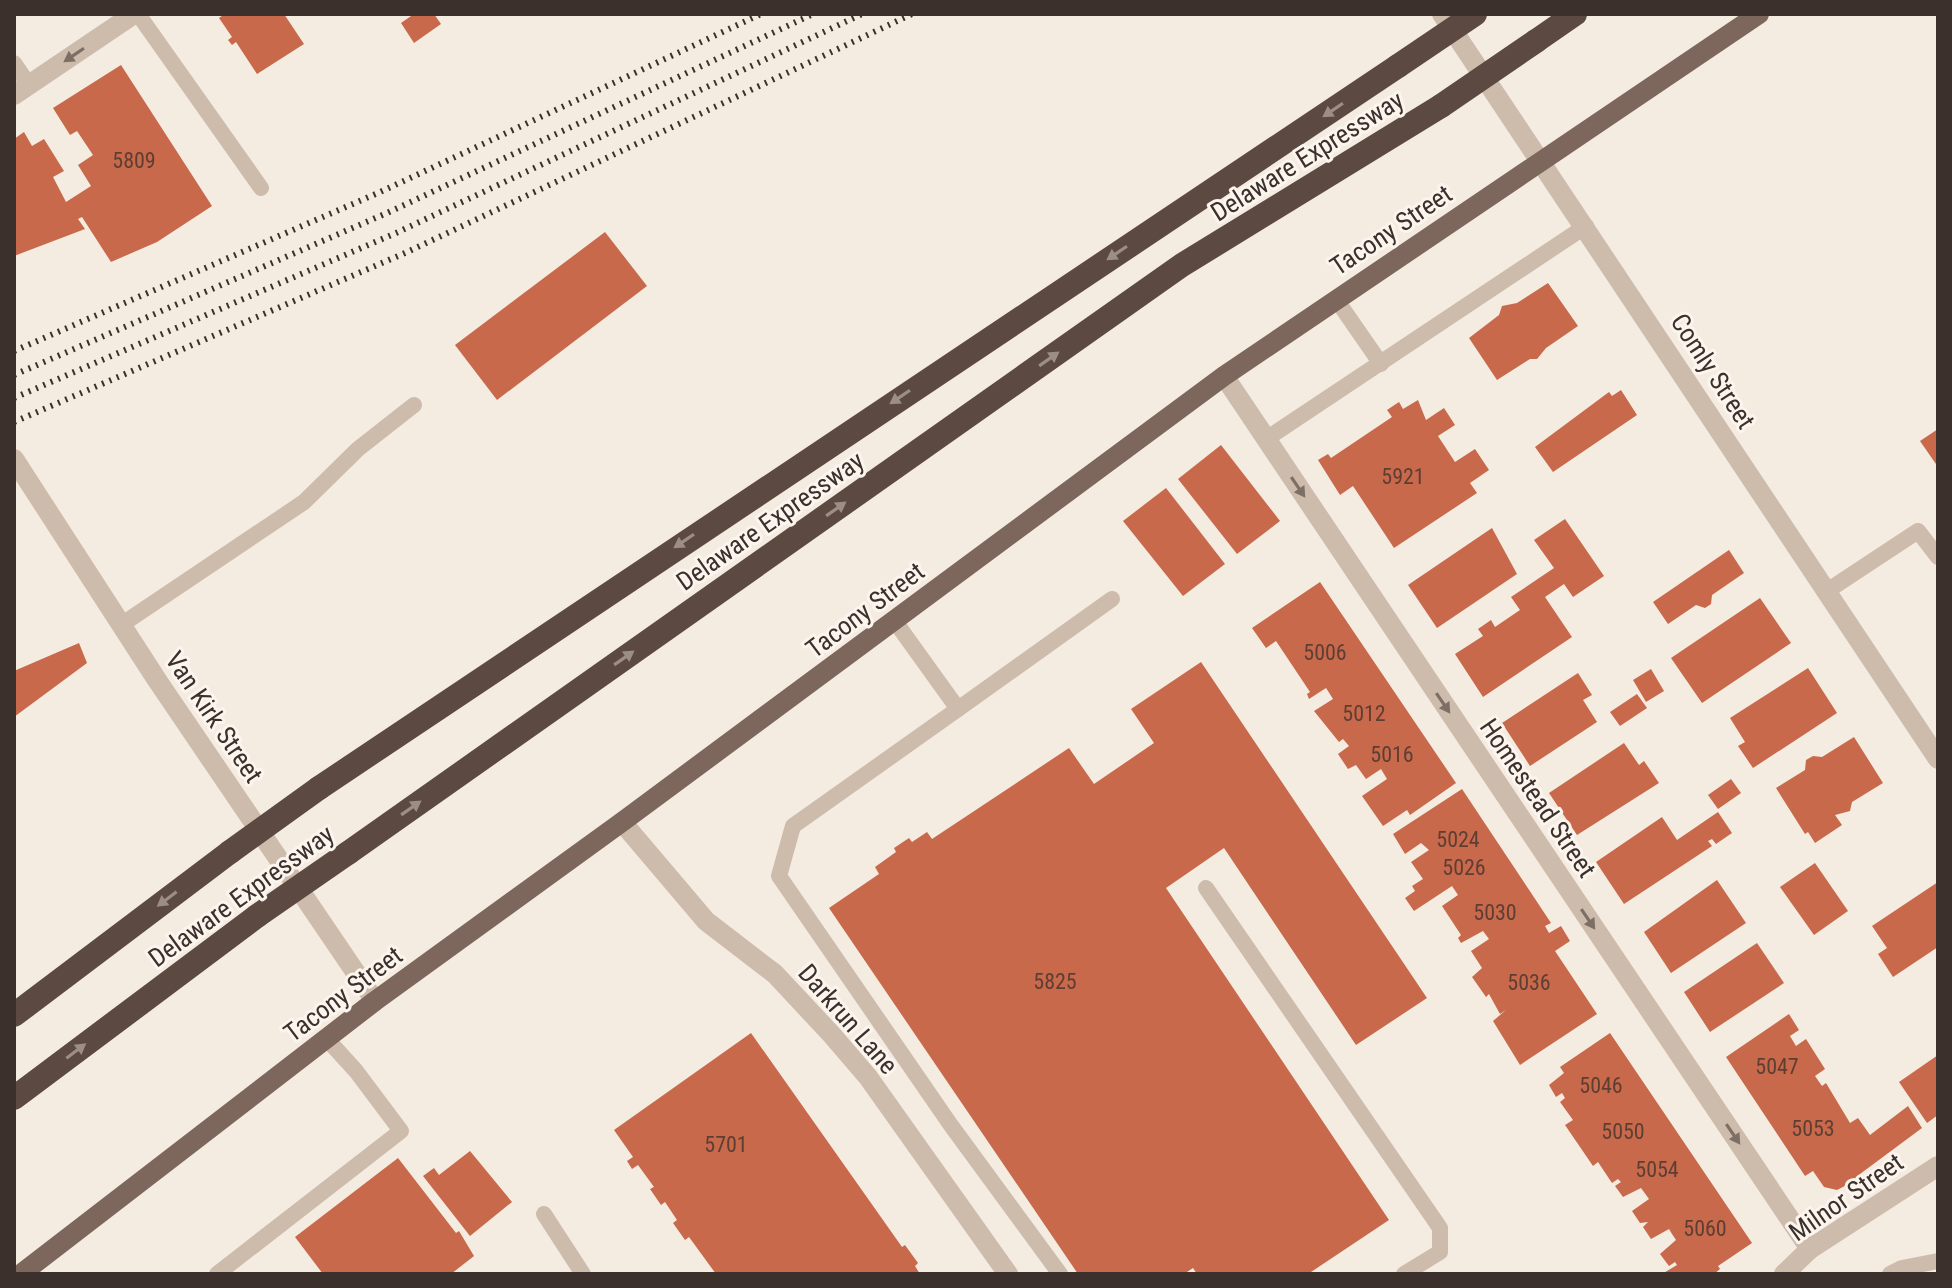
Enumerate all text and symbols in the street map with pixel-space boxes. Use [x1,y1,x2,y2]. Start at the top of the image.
one-way arrow [63,47,84,62]
street label: Delaware Expressway [1205,85,1409,227]
one-way arrow [1323,102,1344,117]
house number: 5809 [112,148,156,173]
street label: Tacony Street [1325,178,1457,282]
one-way arrow [1106,246,1128,260]
street label: Comly Street [1665,308,1761,434]
one-way arrow [1038,351,1060,367]
one-way arrow [890,390,911,405]
street label: Delaware Expressway [671,445,869,597]
house number: 5921 [1381,464,1425,489]
one-way arrow [1290,476,1305,498]
one-way arrow [826,502,847,517]
one-way arrow [673,533,694,548]
street label: Tacony Street [800,556,930,664]
house number: 5006 [1303,640,1347,665]
street label: Van Kirk Street [159,646,269,788]
one-way arrow [613,651,634,667]
one-way arrow [1435,692,1450,713]
house number: 5012 [1342,701,1386,726]
street label: Homestead Street [1474,713,1602,883]
house number: 5016 [1370,742,1414,767]
one-way arrow [401,801,422,816]
street label: Delaware Expressway [143,819,339,973]
house number: 5024 [1436,827,1480,852]
house number: 5026 [1442,855,1486,880]
one-way arrow [157,891,177,907]
house number: 5030 [1473,900,1517,925]
one-way arrow [1580,908,1595,929]
street label: Tacony Street [278,940,408,1048]
street label: Darkrun Lane [792,958,904,1080]
house number: 5825 [1033,969,1077,994]
house number: 5036 [1507,970,1551,995]
one-way arrow [66,1044,86,1060]
house number: 5047 [1755,1054,1799,1079]
house number: 5046 [1579,1073,1623,1098]
house number: 5053 [1791,1116,1835,1141]
house number: 5050 [1601,1119,1645,1144]
one-way arrow [1725,1124,1740,1145]
house number: 5701 [704,1132,748,1157]
street label: Milnor Street [1783,1147,1909,1247]
house number: 5054 [1635,1157,1679,1182]
house number: 5060 [1683,1216,1727,1241]

